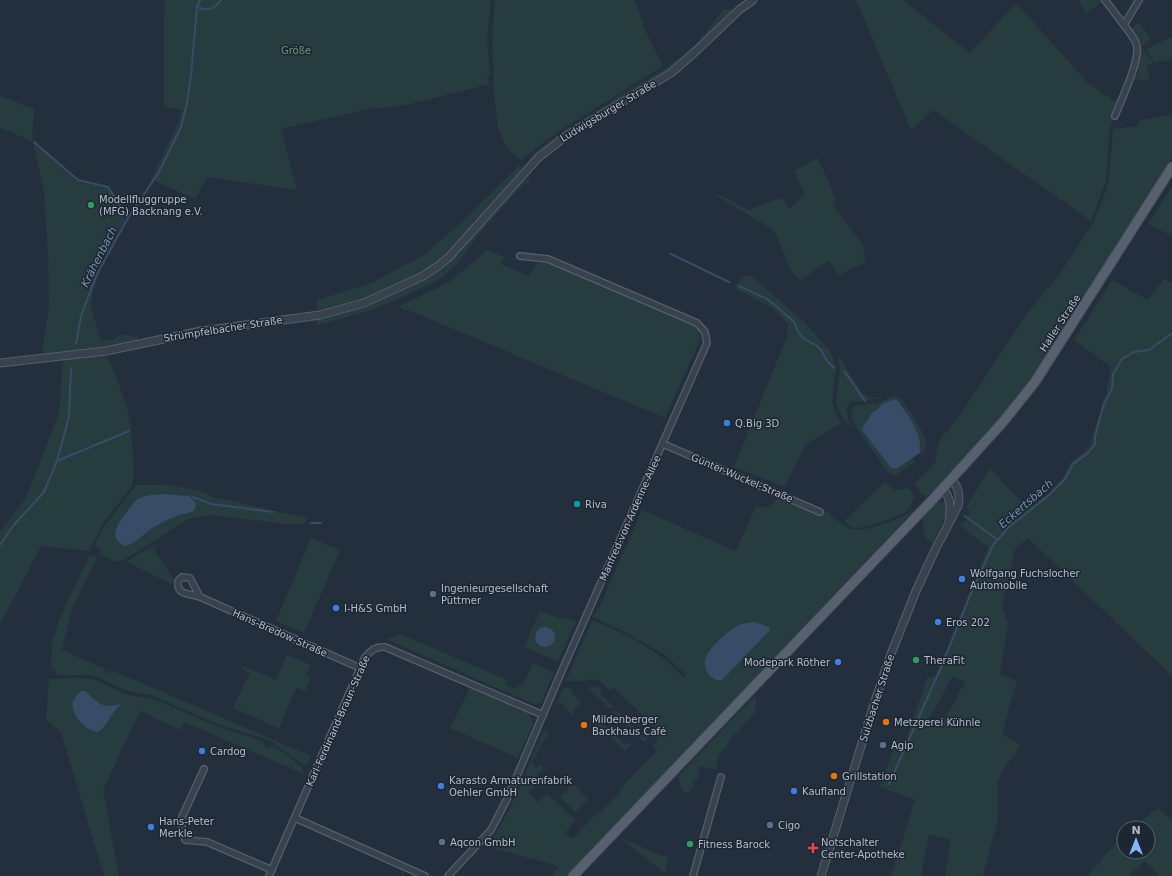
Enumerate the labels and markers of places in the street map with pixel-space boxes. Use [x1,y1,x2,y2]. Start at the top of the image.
place label: Modellfluggruppe (MFG) Backnang e.V. [99,194,203,217]
marker: Modellfluggruppe (MFG) Backnang e.V. [86,200,96,210]
marker: Q.Big 3D [722,418,732,428]
place label: Q.Big 3D [735,418,780,429]
marker: Riva [572,499,582,509]
place label: Riva [585,499,607,510]
place label: Wolfgang Fuchslocher Automobile [970,568,1081,591]
marker: Wolfgang Fuchslocher Automobile [957,574,967,584]
place label: Ingenieurgesellschaft Püttmer [441,583,548,606]
marker: Ingenieurgesellschaft Püttmer [428,589,438,599]
marker: I-H&S GmbH [331,603,341,613]
place label: I-H&S GmbH [344,603,407,614]
marker: Eros 202 [933,617,943,627]
place label: Eros 202 [946,617,990,628]
marker: TheraFit [911,655,921,665]
place label: TheraFit [923,655,965,666]
place label: Modepark Röther [744,657,831,668]
marker: Modepark Röther [833,657,843,667]
place label: Mildenberger Backhaus Café [592,714,666,737]
marker: Metzgerei Kühnle [881,717,891,727]
place label: Metzgerei Kühnle [894,717,980,728]
marker: Mildenberger Backhaus Café [579,720,589,730]
marker: Agip [878,740,888,750]
place label: Agip [891,740,913,751]
marker: Cardog [197,746,207,756]
place label: Cardog [210,746,246,757]
marker: Grillstation [829,771,839,781]
place label: Grillstation [842,771,897,782]
place label: Karasto Armaturenfabrik Oehler GmbH [449,775,572,798]
marker: Karasto Armaturenfabrik Oehler GmbH [436,781,446,791]
marker: Kaufland [789,786,799,796]
place label: Kaufland [802,786,846,797]
place label: Hans-Peter Merkle [159,816,215,839]
marker: Cigo [765,820,775,830]
place label: Cigo [778,820,800,831]
marker: Hans-Peter Merkle [146,822,156,832]
marker: Aqcon GmbH [437,837,447,847]
place label: Aqcon GmbH [450,837,516,848]
place label: Notschalter Center-Apotheke [821,837,905,860]
marker: Fitness Barock [685,839,695,849]
place label: Fitness Barock [698,839,770,850]
marker: Notschalter Center-Apotheke [808,843,818,853]

